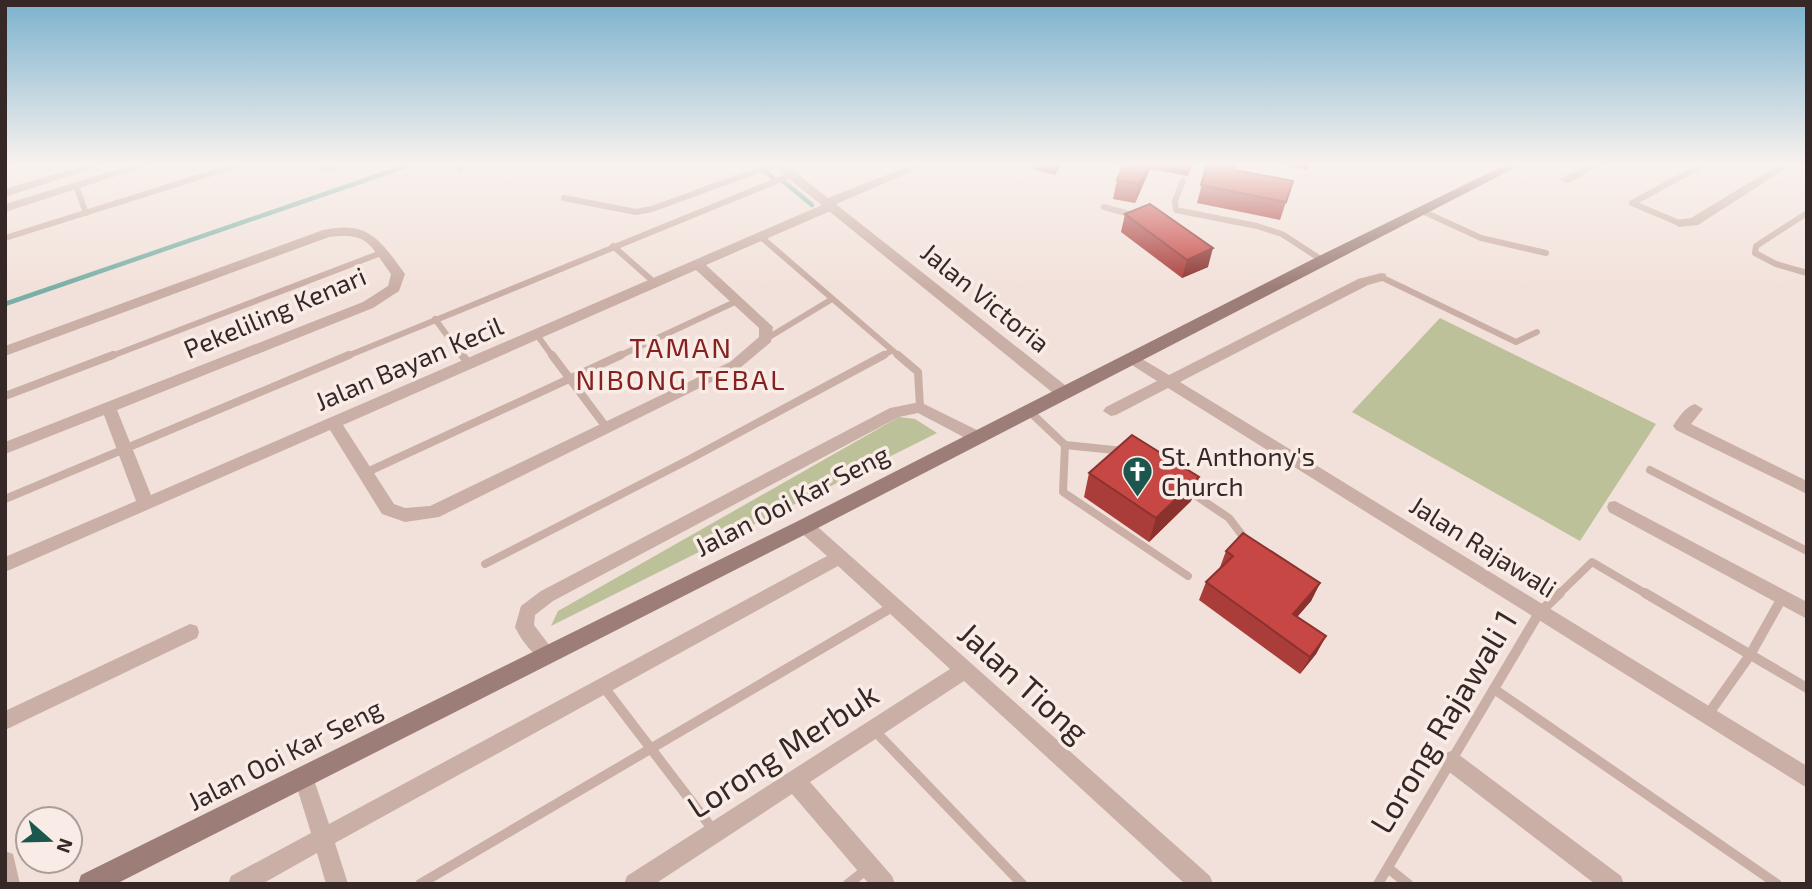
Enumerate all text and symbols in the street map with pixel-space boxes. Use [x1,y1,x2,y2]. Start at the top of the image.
street label: Jalan Victoria [915,236,1056,358]
street label: Pekeliling Kenari [179,259,370,364]
street label: Jalan Bayan Kecil [310,309,507,416]
district label: TAMAN NIBONG TEBAL [575,330,787,396]
street label: Jalan Ooi Kar Seng [689,437,894,562]
place label: St. Anthony's Church [1161,440,1315,501]
church icon: St. Anthony's Church [1121,455,1155,499]
street label: Jalan Rajawali [1405,488,1563,603]
street label: Lorong Rajawali 1 [1361,603,1525,840]
street label: Jalan Tiong [952,613,1097,750]
street label: Lorong Merbuk [679,674,884,825]
street label: Jalan Ooi Kar Seng [182,691,387,816]
north arrow [14,805,84,875]
text: N [52,836,79,856]

